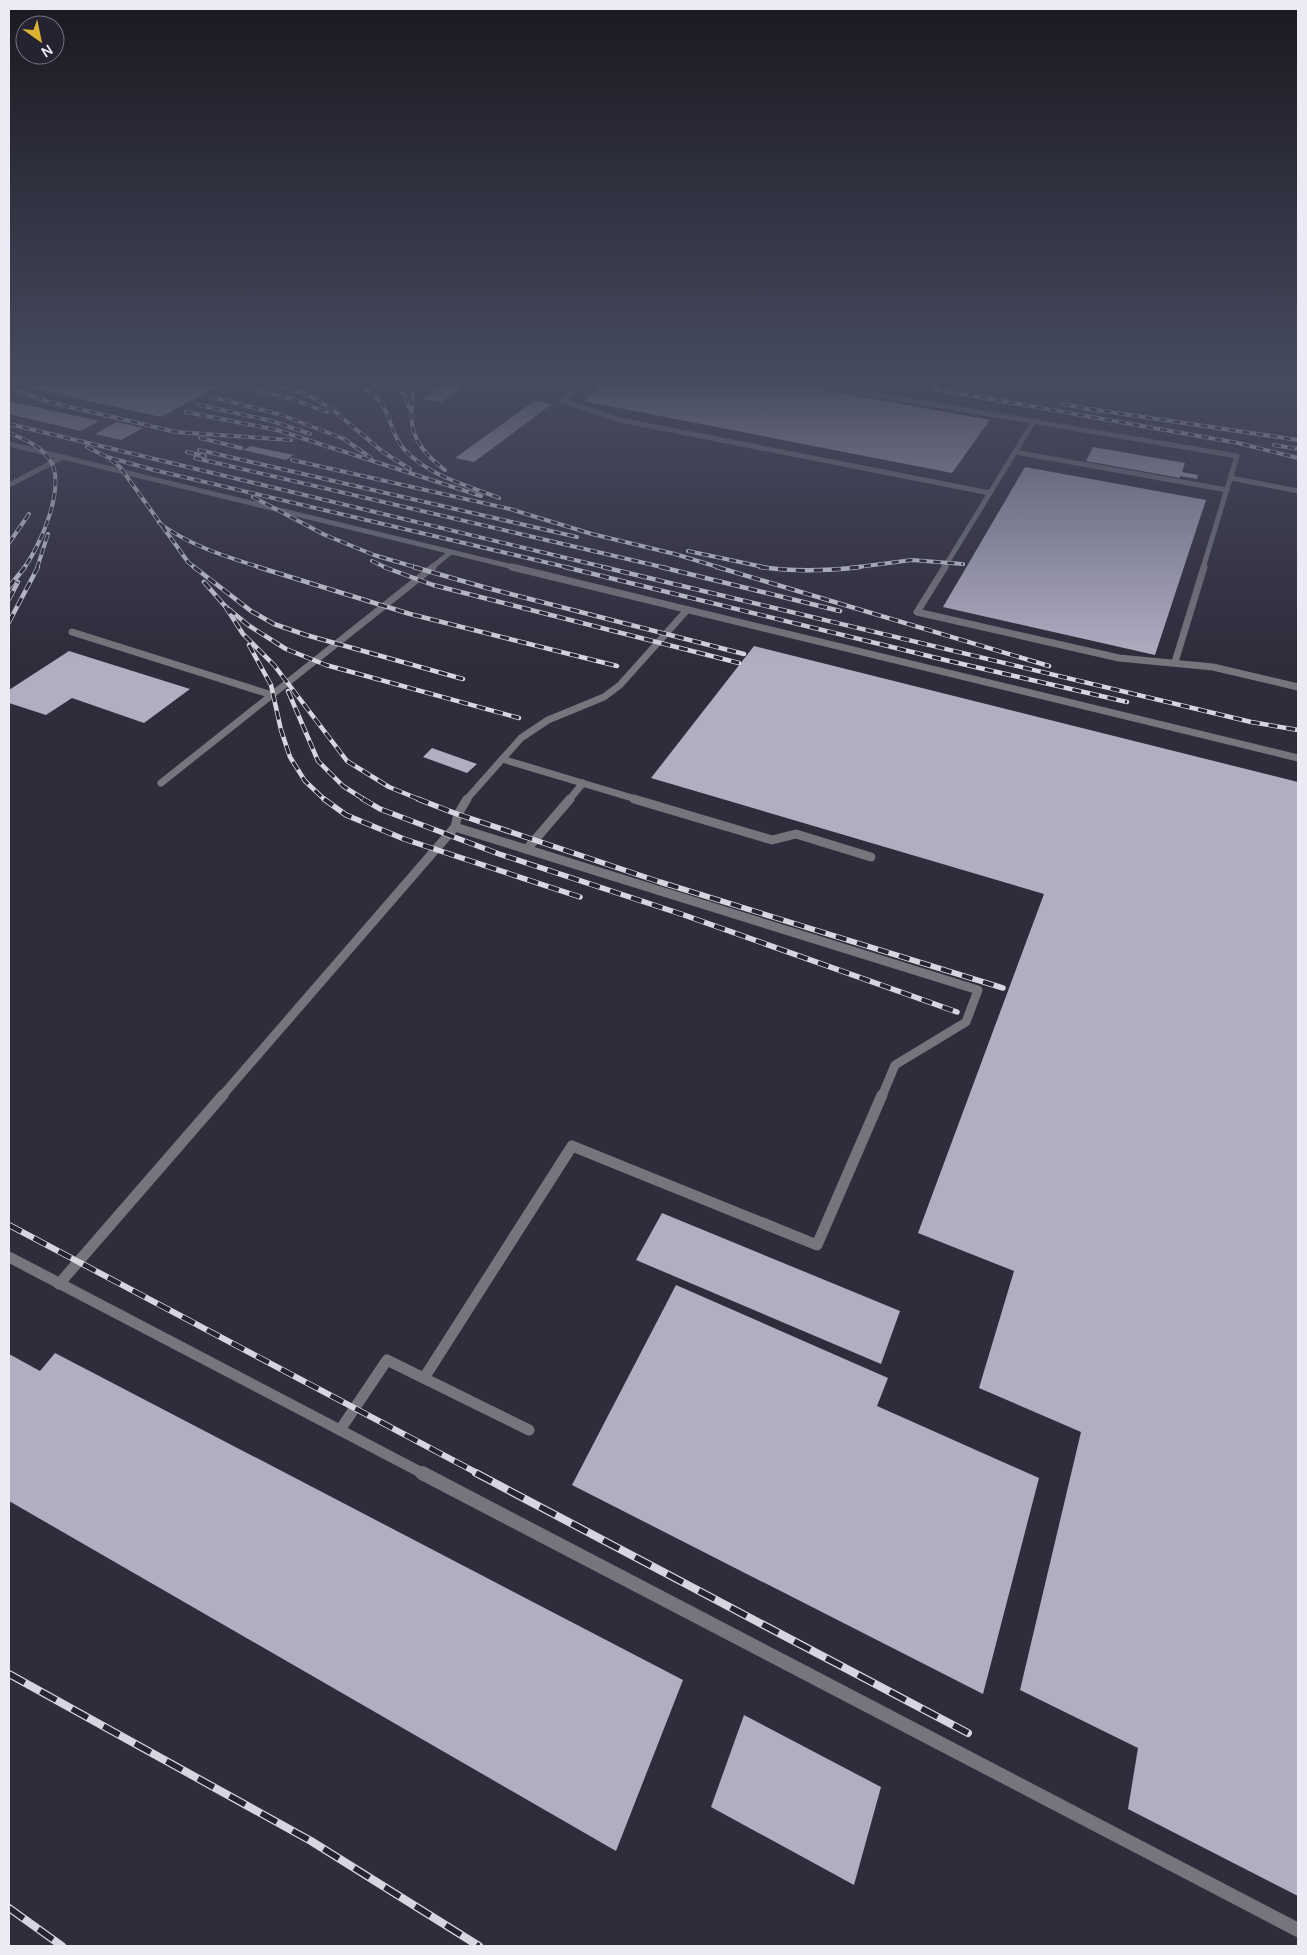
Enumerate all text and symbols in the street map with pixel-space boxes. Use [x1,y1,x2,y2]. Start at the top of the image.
north arrow [15,15,65,65]
text: N [38,41,57,62]

